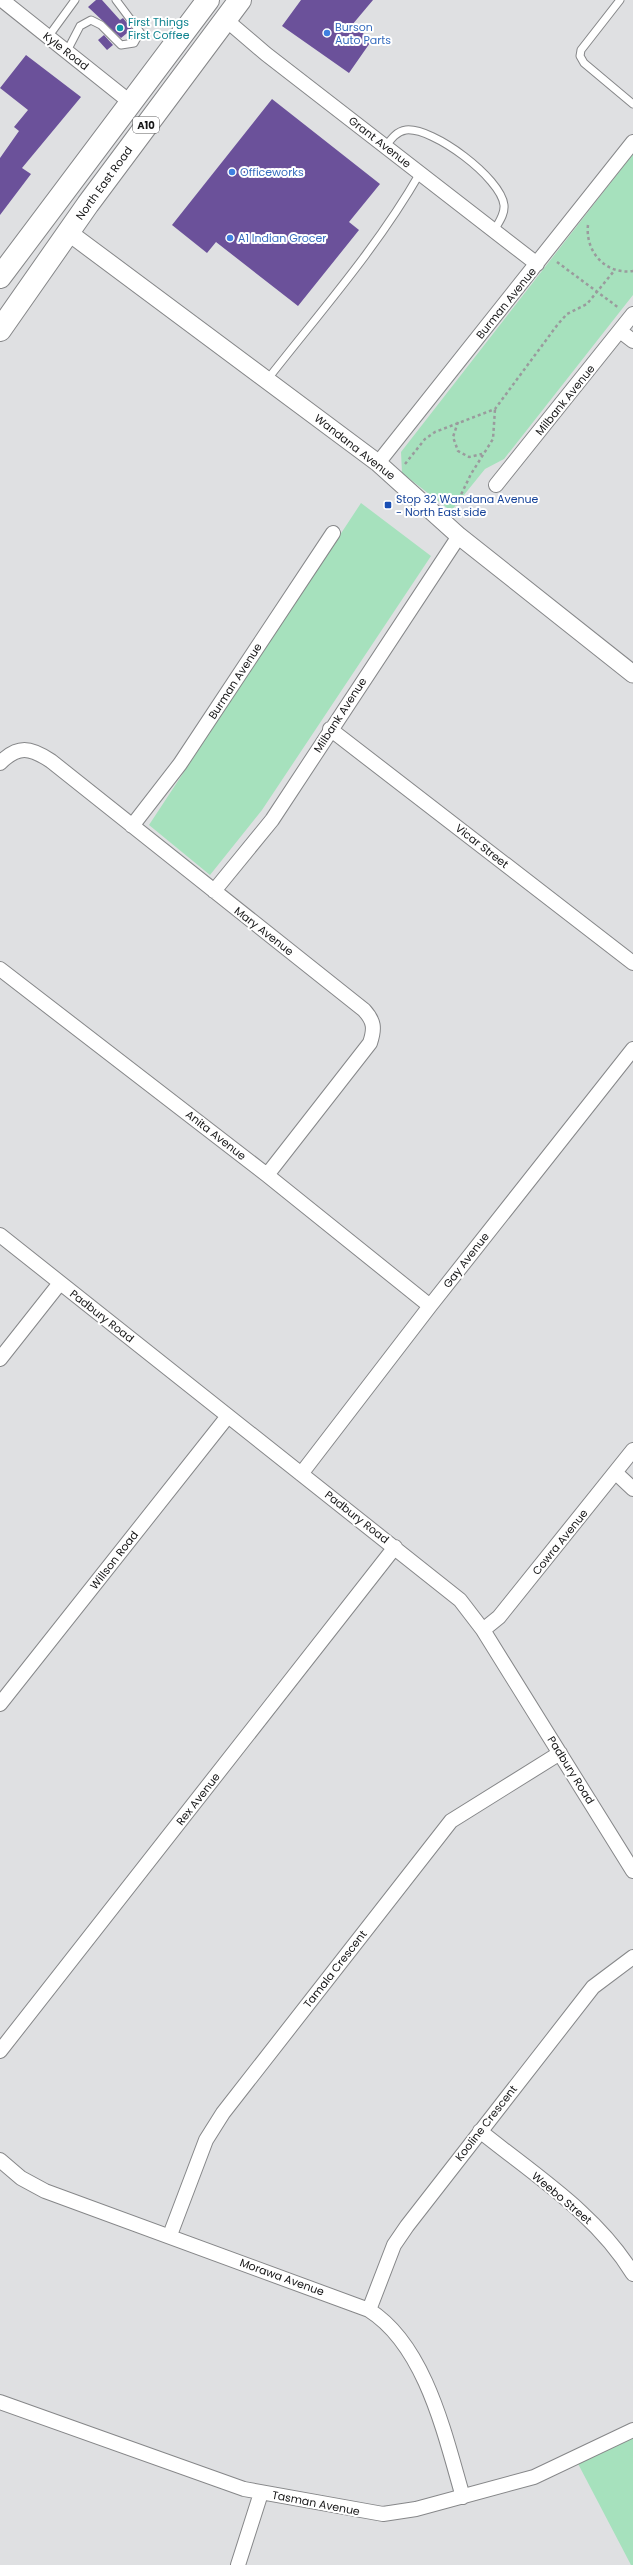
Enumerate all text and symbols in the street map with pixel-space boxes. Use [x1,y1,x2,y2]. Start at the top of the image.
place label: First Things First Coffee [128,14,190,43]
place label: Burson Auto Parts [335,19,391,48]
marker: First Things First Coffee [115,23,125,33]
street label: Kyle Road [40,28,92,74]
marker: Burson Auto Parts [322,28,332,38]
street label: Grant Avenue [345,112,415,172]
road number: A10 [133,117,159,133]
street label: North East Road [72,143,136,223]
place label: Officeworks [240,164,304,180]
marker: Officeworks [227,167,237,177]
place label: A1 Indian Grocer [238,230,326,246]
marker: A1 Indian Grocer [225,233,235,243]
street label: Burman Avenue [472,264,540,342]
street label: Milbank Avenue [532,361,599,439]
street label: Wandana Avenue [311,410,399,484]
place label: Stop 32 Wandana Avenue - North East side [396,491,539,520]
marker: Stop 32 Wandana Avenue - North East side [383,500,393,510]
street label: Burman Avenue [204,640,266,722]
street label: Milbank Avenue [310,674,370,756]
street label: Vicar Street [452,820,512,872]
street label: Mary Avenue [231,903,297,959]
street label: Anita Avenue [182,1106,250,1164]
street label: Gay Avenue [439,1229,493,1291]
street label: Padbury Road [67,1286,137,1346]
street label: Padbury Road [322,1487,392,1547]
street label: Cowra Avenue [529,1506,592,1578]
street label: Willson Road [86,1527,142,1593]
street label: Padbury Road [544,1733,598,1807]
street label: Rex Avenue [172,1769,224,1829]
street label: Tamala Crescent [299,1927,371,2011]
street label: Kooline Crescent [451,2082,521,2164]
street label: Weebo Street [529,2168,595,2228]
street label: Morawa Avenue [238,2254,327,2300]
street label: Tasman Avenue [271,2487,361,2519]

